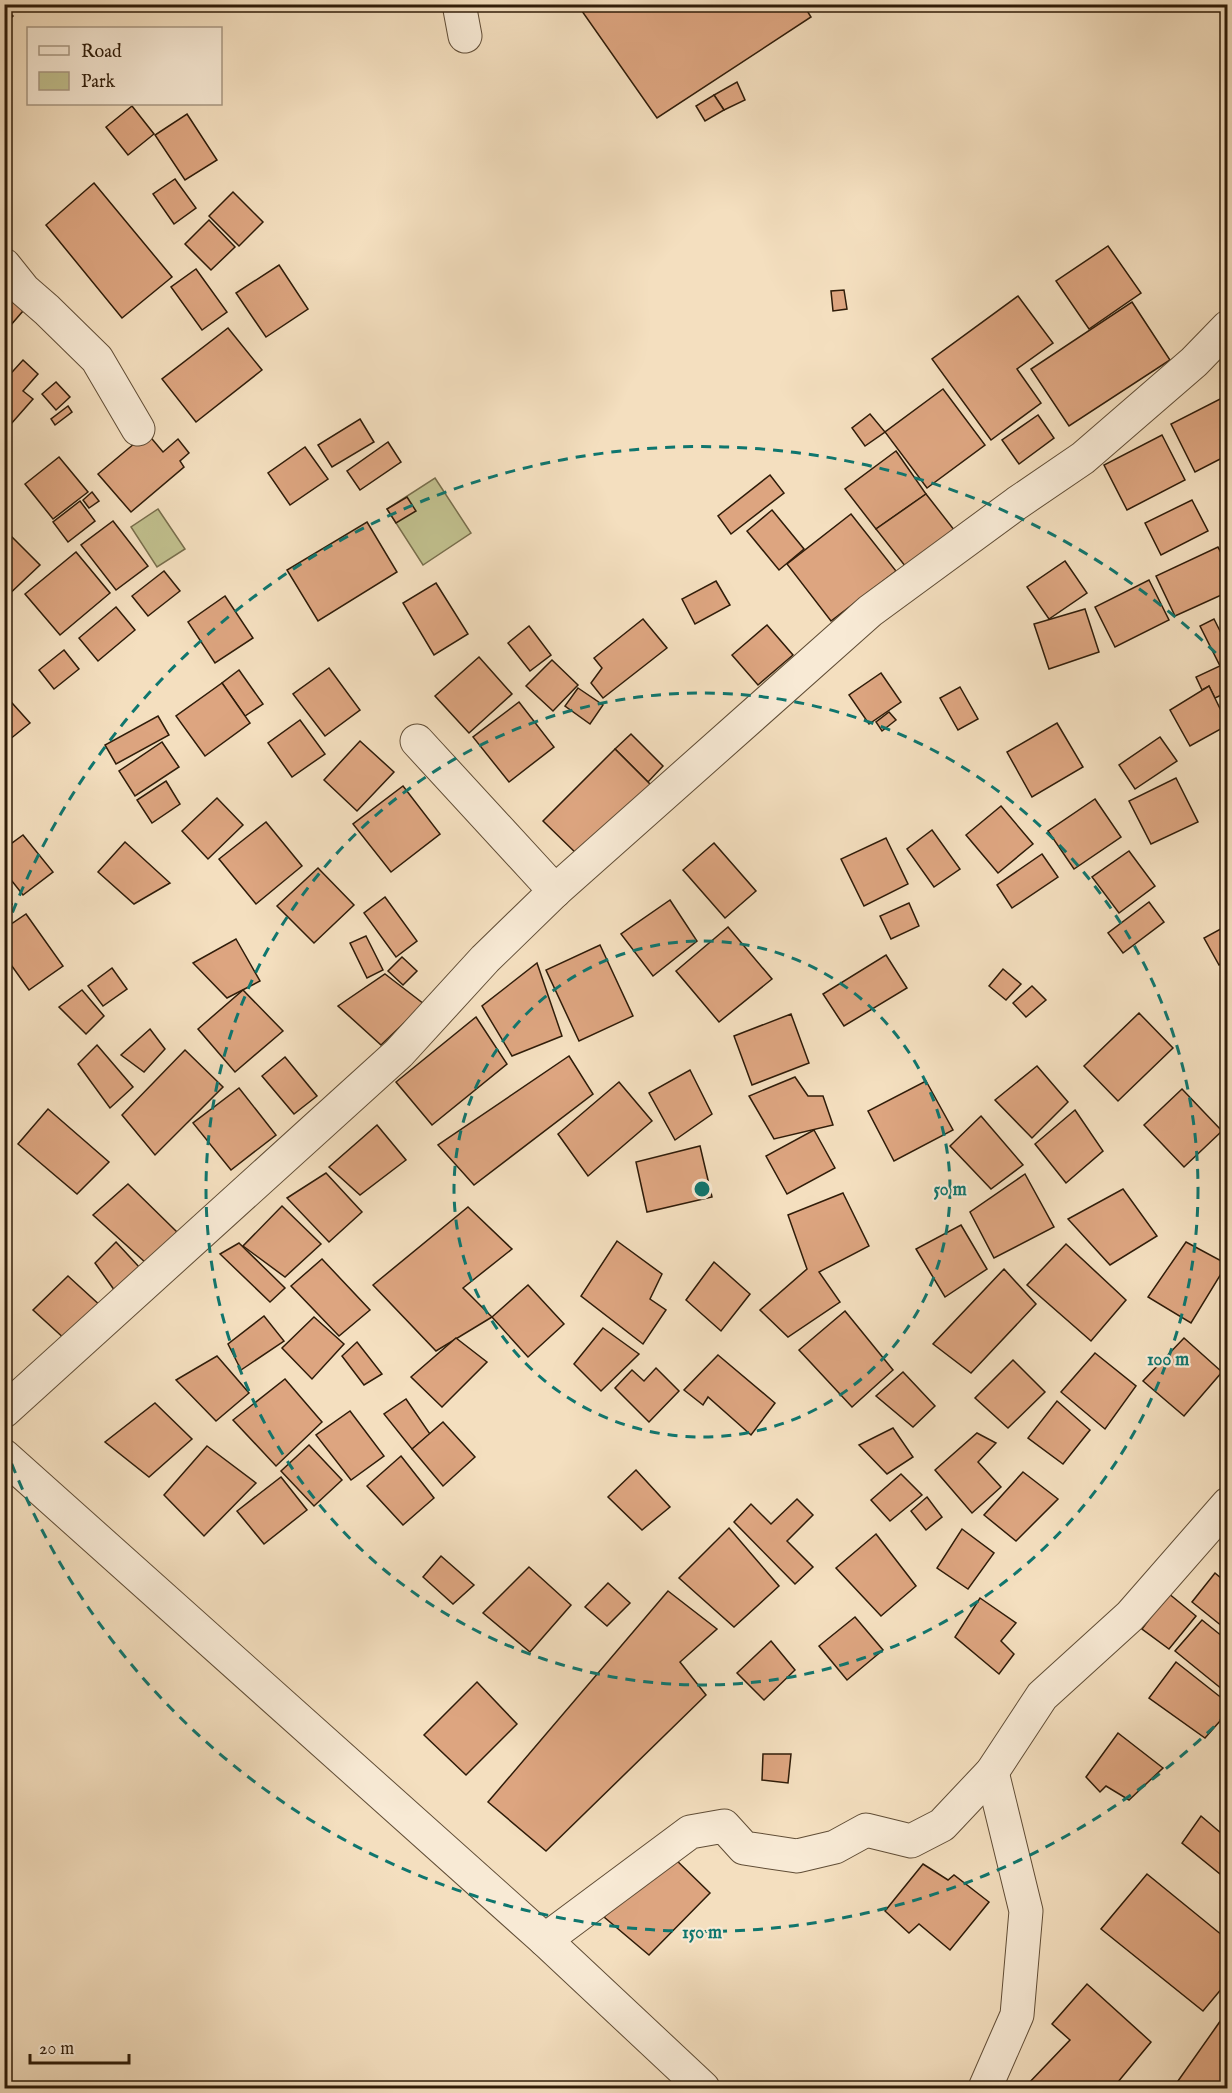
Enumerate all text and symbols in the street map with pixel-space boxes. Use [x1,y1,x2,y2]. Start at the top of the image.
legend [27,27,222,105]
text: Road [81,41,122,64]
text: Park [81,71,116,94]
centre of rings [692,1179,712,1199]
text: 50 m [933,1179,967,1202]
text: 100 m [1147,1349,1189,1372]
text: 150 m [682,1922,722,1945]
scale bar [30,2027,129,2065]
text: 20 m [39,2038,74,2061]

